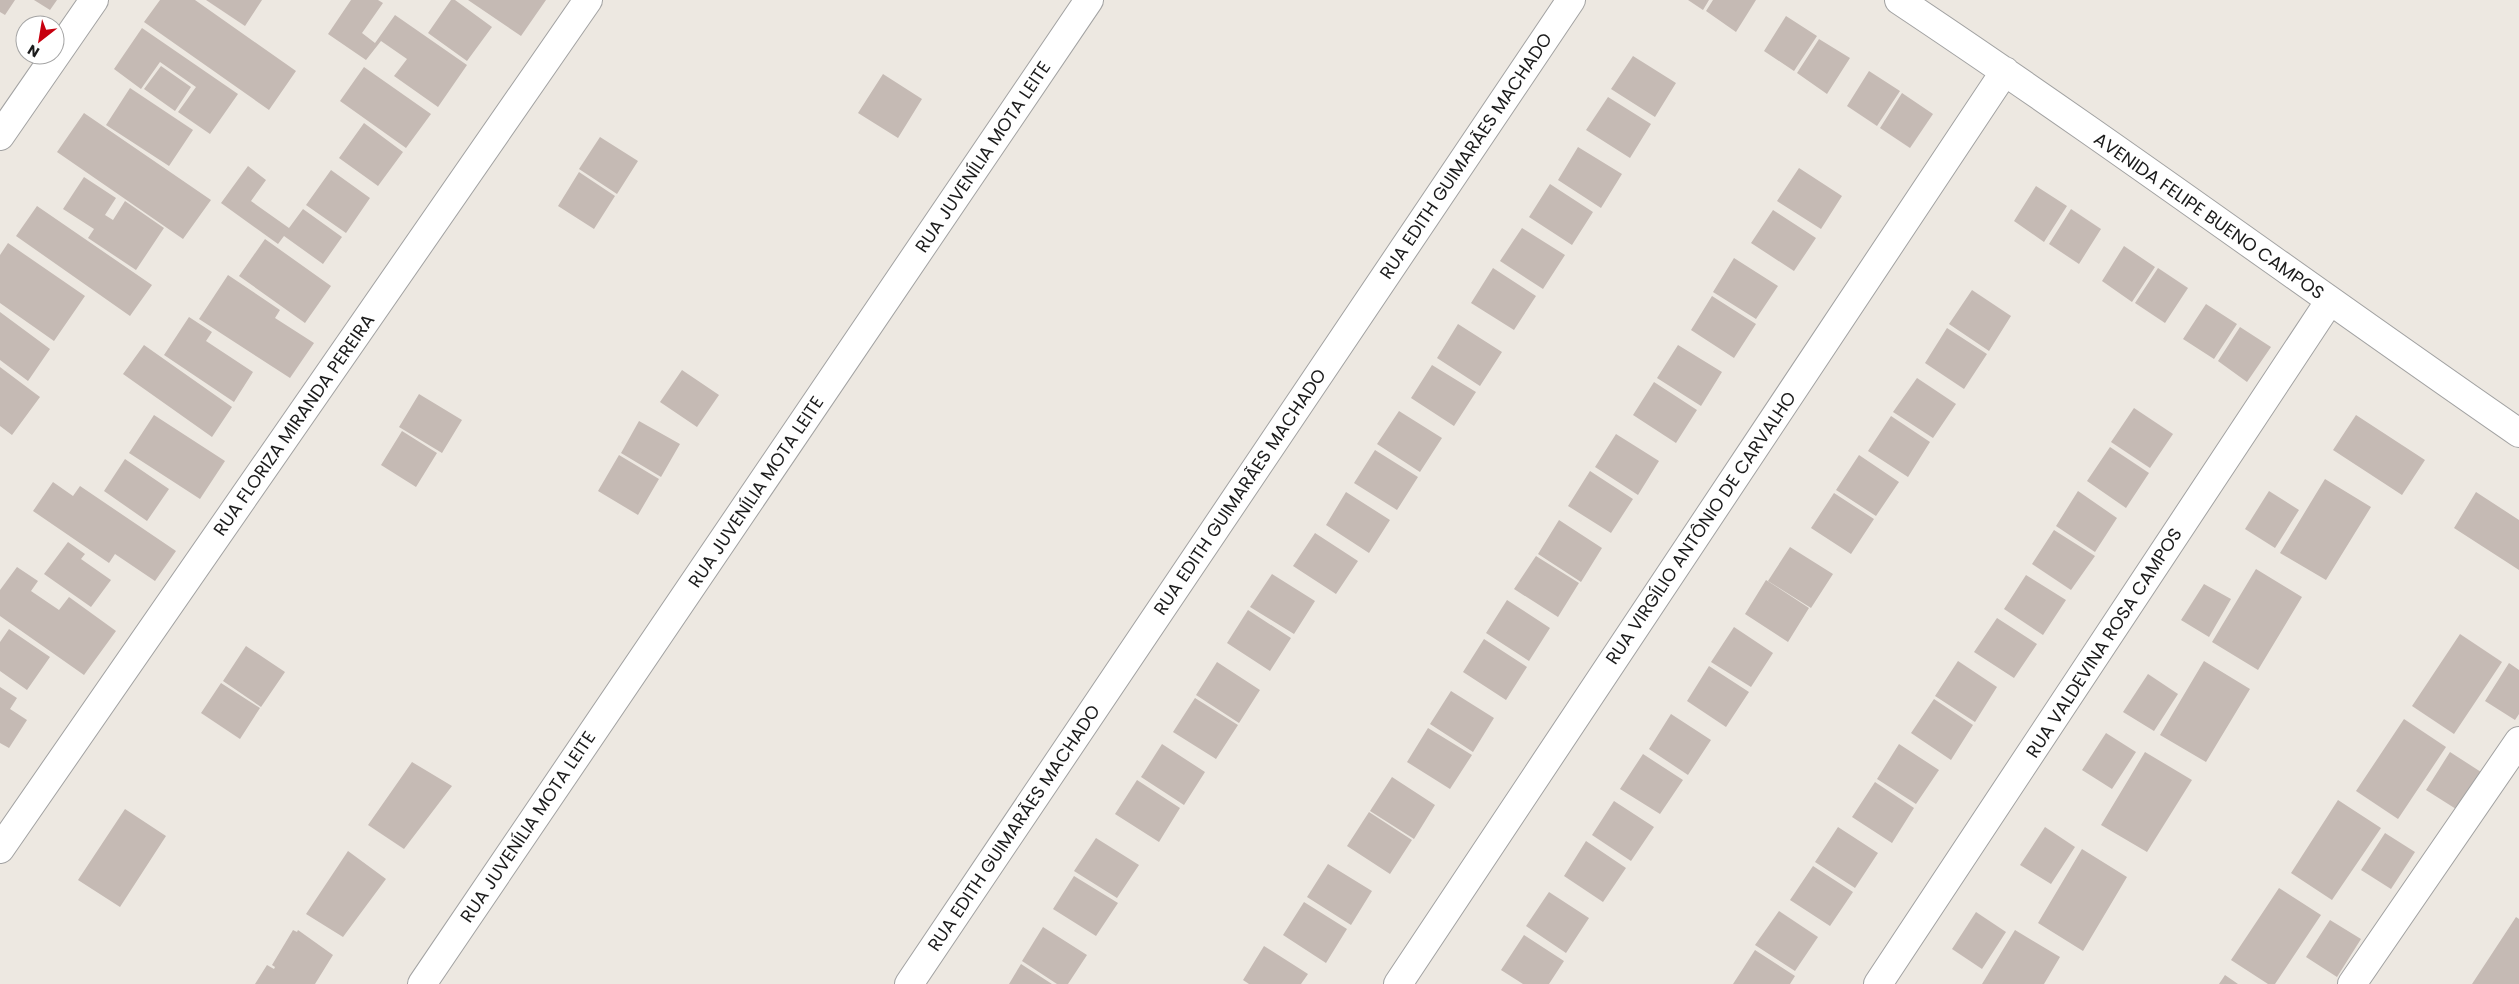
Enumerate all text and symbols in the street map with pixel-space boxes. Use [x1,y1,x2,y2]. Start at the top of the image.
north arrow [15,15,65,65]
street label: RUA EDITH GUIMARÃES MACHADO [1373,28,1558,284]
text: N [24,40,43,62]
street label: RUA JUVENÍLIA MOTA LEITE [909,56,1056,257]
street label: AVENIDA FELIPE BUENO CAMPOS [2089,126,2329,305]
street label: RUA FLORIZA MIRANDA PEREIRA [207,309,380,541]
street label: RUA EDITH GUIMARÃES MACHADO [1147,364,1332,620]
street label: RUA VIRGÍLIO ANTÔNIO DE CARVALHO [1600,386,1802,669]
street label: RUA JUVENÍLIA MOTA LEITE [682,391,829,592]
street label: RUA VALDEVINA ROSA CAMPOS [2020,523,2187,763]
street label: RUA EDITH GUIMARÃES MACHADO [921,700,1106,956]
street label: RUA JUVENÍLIA MOTA LEITE [454,726,601,927]

